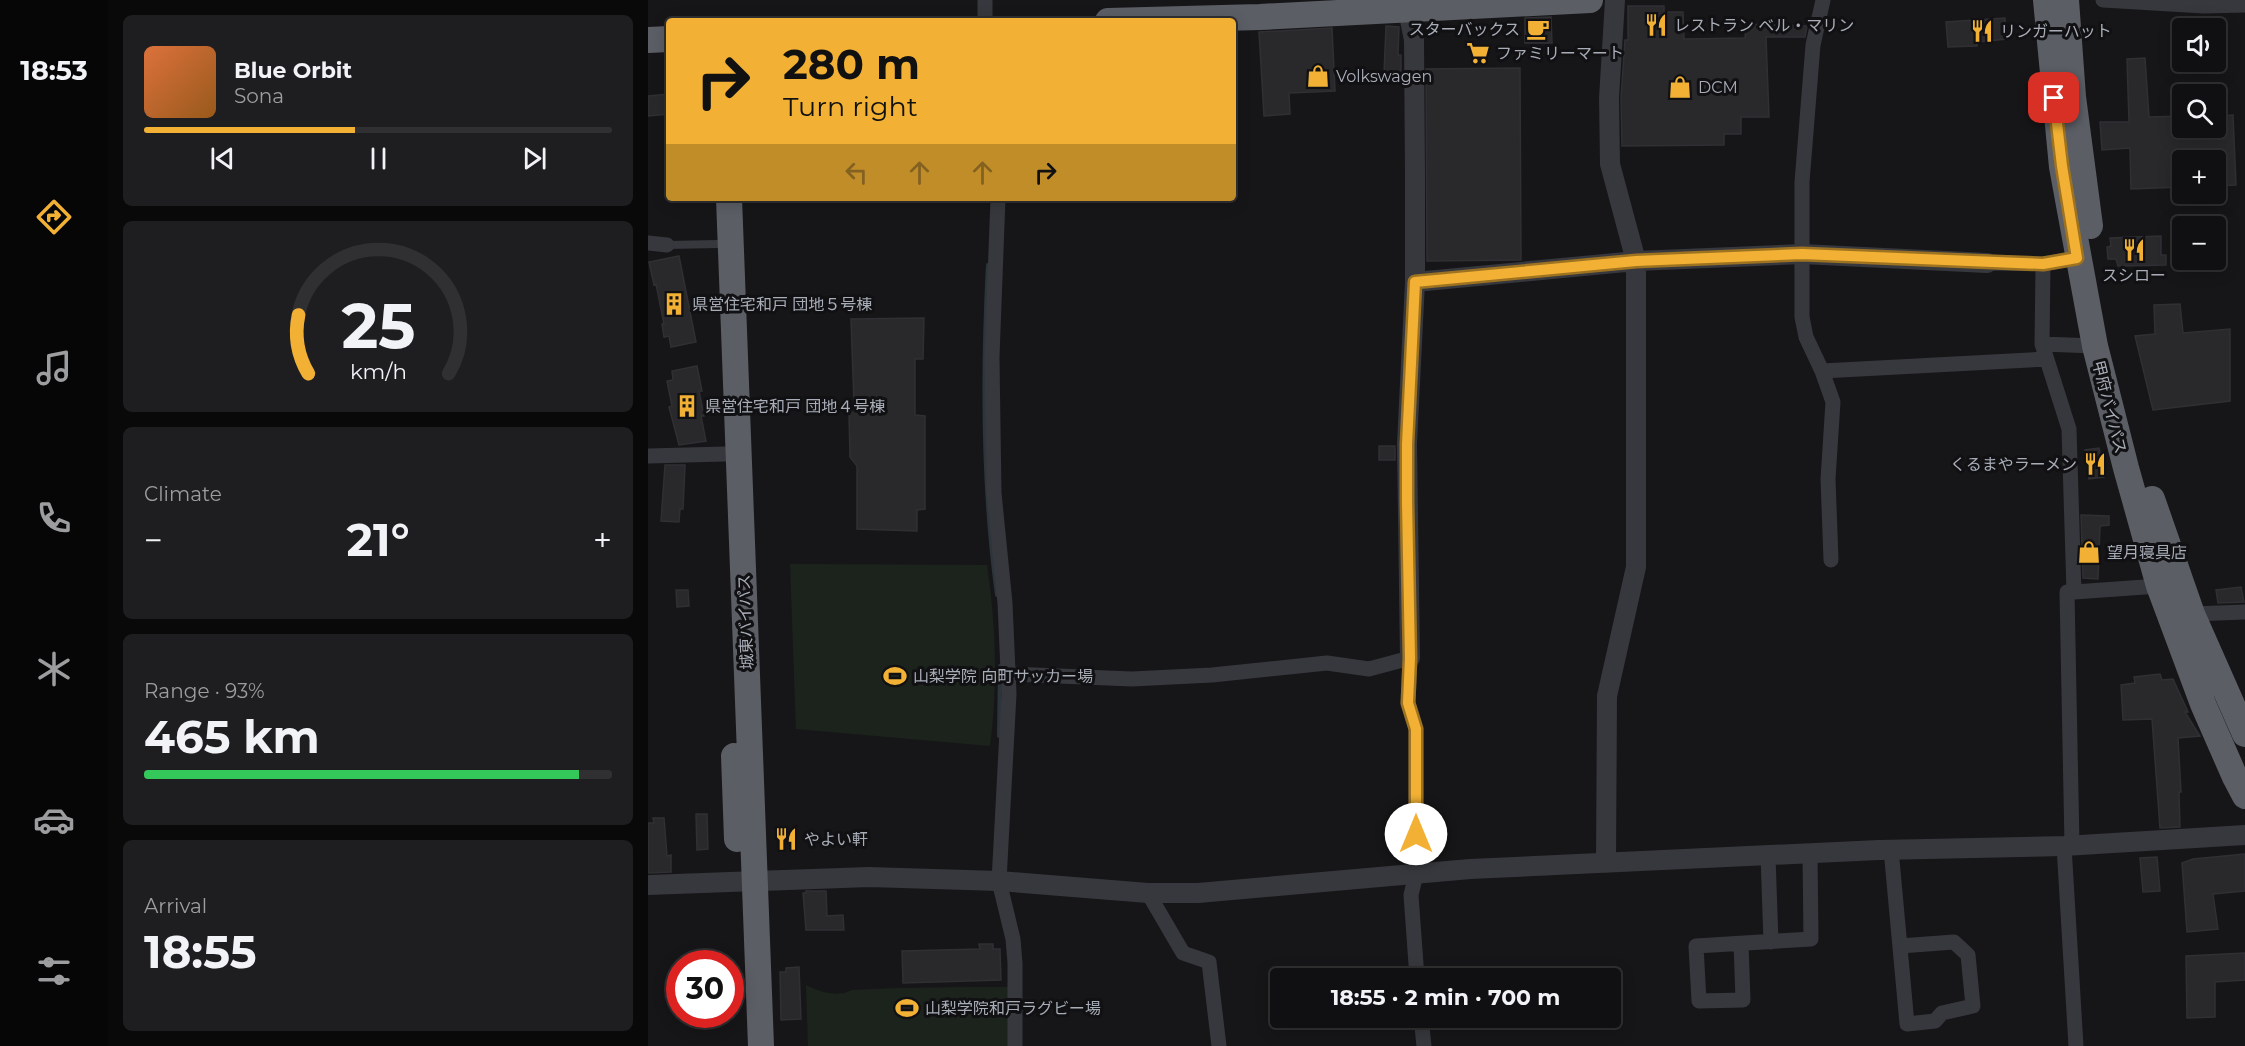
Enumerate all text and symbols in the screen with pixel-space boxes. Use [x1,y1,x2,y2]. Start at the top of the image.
restaurant icon: レストラン ベル・マリン [1643,12,1669,38]
cafe icon: スターバックス [1525,16,1551,42]
place label: レストラン ベル・マリン [1674,16,1854,35]
restaurant icon: リンガーハット [1969,18,1995,44]
map controls [2172,18,2226,270]
button: sound [2172,18,2226,72]
place label: スターバックス [1409,20,1520,39]
place label: リンガーハット [2000,22,2112,41]
text: 280 m [783,38,920,90]
supermarket icon: ファミリーマート [1465,40,1491,66]
icon: right [684,42,762,120]
place label: ファミリーマート [1496,44,1624,63]
text: 18:53 [20,54,88,87]
text: Blue Orbit [234,57,352,84]
shop icon: Volkswagen [1305,63,1331,89]
place label: Volkswagen [1336,67,1432,86]
pin [2028,72,2079,123]
shop icon: DCM [1667,74,1693,100]
place label: DCM [1698,78,1738,97]
icon: arrive [2037,81,2070,114]
text: Sona [234,84,284,108]
button: search [2172,84,2226,138]
text: Turn right [783,90,918,123]
icon: previous [206,142,239,175]
icon: pause [362,142,395,175]
icon: next [518,142,551,175]
button: + [2172,150,2226,204]
icon: left [840,156,873,189]
icon: ahead [903,156,936,189]
icon: ahead [966,156,999,189]
icon: right [1029,156,1062,189]
icon: directions [33,196,75,238]
button: − [2172,216,2226,270]
restaurant icon: スシロー [2121,237,2147,263]
place label: スシロー [2102,266,2166,285]
text: 25 [341,288,415,364]
building icon: 県営住宅和戸 団地５号棟 [661,291,687,317]
place label: 県営住宅和戸 団地５号棟 [692,295,872,314]
icon: music [33,347,75,389]
text: km/h [349,358,407,384]
street label: 甲府バイパス [2089,358,2130,456]
building icon: 県営住宅和戸 団地４号棟 [674,393,700,419]
place label: 県営住宅和戸 団地４号棟 [705,397,885,416]
restaurant icon: くるまやラーメン [2082,451,2108,477]
place label: くるまやラーメン [1950,455,2077,474]
text: Climate [144,482,222,506]
icon: phone [33,497,75,539]
text: 21° [346,512,410,567]
text: − [144,520,163,560]
text: + [593,520,612,560]
shop icon: 望月寝具店 [2076,539,2102,565]
place label: 望月寝具店 [2107,543,2187,562]
street label: 城東バイパス [734,574,757,670]
icon: climate [33,648,75,690]
sports icon: 山梨学院 向町サッカー場 [882,663,908,689]
place label: 山梨学院 向町サッカー場 [913,667,1093,686]
text: Range · 93% [144,679,265,703]
text: 465 km [144,709,320,764]
icon: car [33,799,75,841]
position arrow [1384,802,1448,866]
restaurant icon: やよい軒 [773,826,799,852]
place label: やよい軒 [804,830,868,849]
text: Arrival [144,894,207,918]
text: 18:55 [144,924,256,979]
icon: filters [33,950,75,992]
speed limit sign: 30 [666,950,744,1028]
text: 18:55 · 2 min · 700 m [1331,984,1560,1011]
sports icon: 山梨学院和戸ラグビー場 [894,995,920,1021]
place label: 山梨学院和戸ラグビー場 [925,999,1101,1018]

